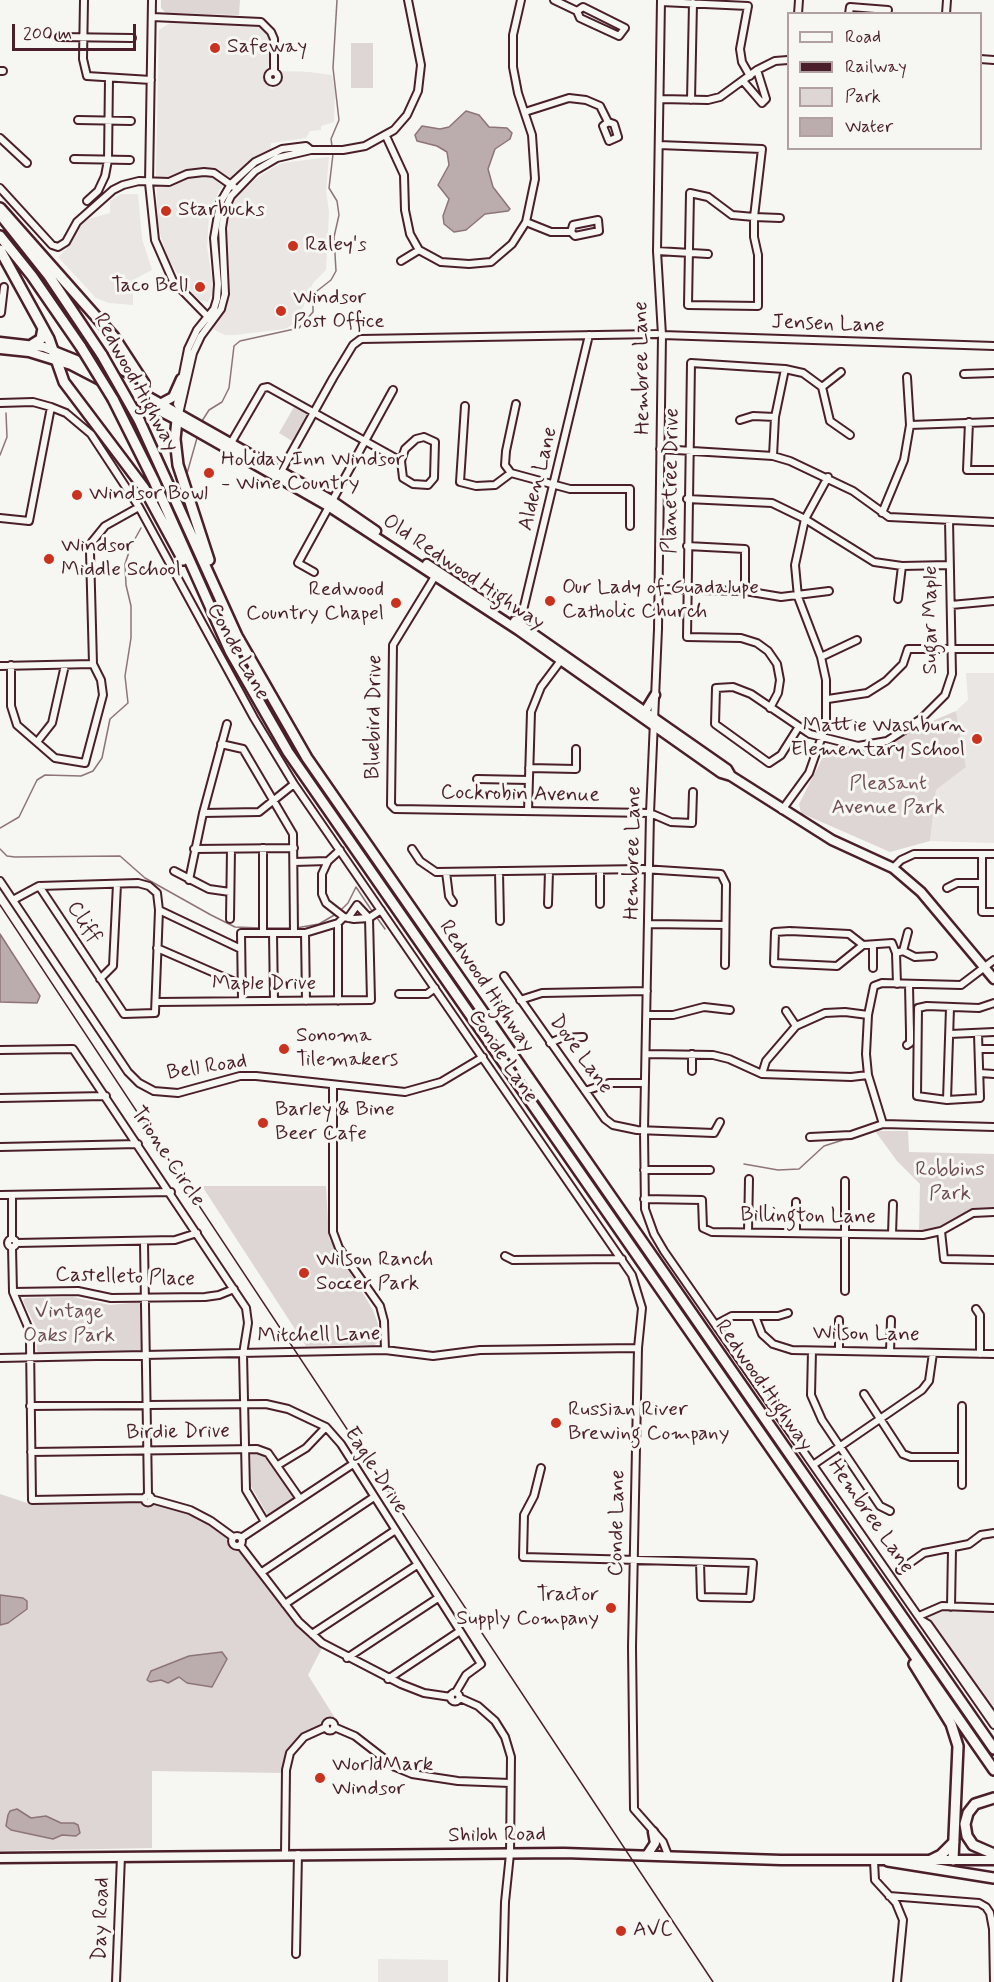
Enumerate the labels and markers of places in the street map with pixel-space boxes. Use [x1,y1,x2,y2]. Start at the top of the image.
place label: Safeway [227,35,307,61]
marker: Safeway [208,41,222,55]
place label: Starbucks [178,198,265,224]
marker: Starbucks [159,204,173,218]
place label: Raley's [305,233,367,259]
marker: Raley's [286,239,300,253]
place label: Taco Bell [111,274,188,300]
marker: Taco Bell [193,280,207,294]
place label: Windsor Post Office [293,286,385,336]
marker: Windsor Post Office [274,304,288,318]
place label: Holiday Inn Windsor - Wine Country [221,448,404,498]
marker: Holiday Inn Windsor - Wine Country [202,466,216,480]
place label: Windsor Bowl [89,482,208,508]
marker: Windsor Bowl [70,488,84,502]
place label: Windsor Middle School [61,534,181,584]
marker: Windsor Middle School [42,552,56,566]
place label: Our Lady of Guadalupe Catholic Church [562,576,759,626]
place label: Redwood Country Chapel [246,578,384,628]
marker: Our Lady of Guadalupe Catholic Church [543,594,557,608]
marker: Redwood Country Chapel [389,596,403,610]
place label: Mattie Washburn Elementary School [790,714,965,764]
marker: Mattie Washburn Elementary School [970,732,984,746]
place label: Sonoma Tilemakers [296,1024,398,1074]
marker: Sonoma Tilemakers [277,1042,291,1056]
place label: Barley & Bine Beer Cafe [275,1098,395,1148]
marker: Barley & Bine Beer Cafe [256,1116,270,1130]
place label: Wilson Ranch Soccer Park [316,1248,433,1298]
marker: Wilson Ranch Soccer Park [297,1266,311,1280]
place label: Russian River Brewing Company [568,1398,729,1448]
marker: Russian River Brewing Company [549,1416,563,1430]
place label: Tractor Supply Company [456,1583,599,1633]
marker: Tractor Supply Company [604,1601,618,1615]
place label: WorldMark Windsor [332,1753,433,1803]
marker: WorldMark Windsor [313,1771,327,1785]
place label: AVC [633,1918,673,1944]
marker: AVC [614,1924,628,1938]

